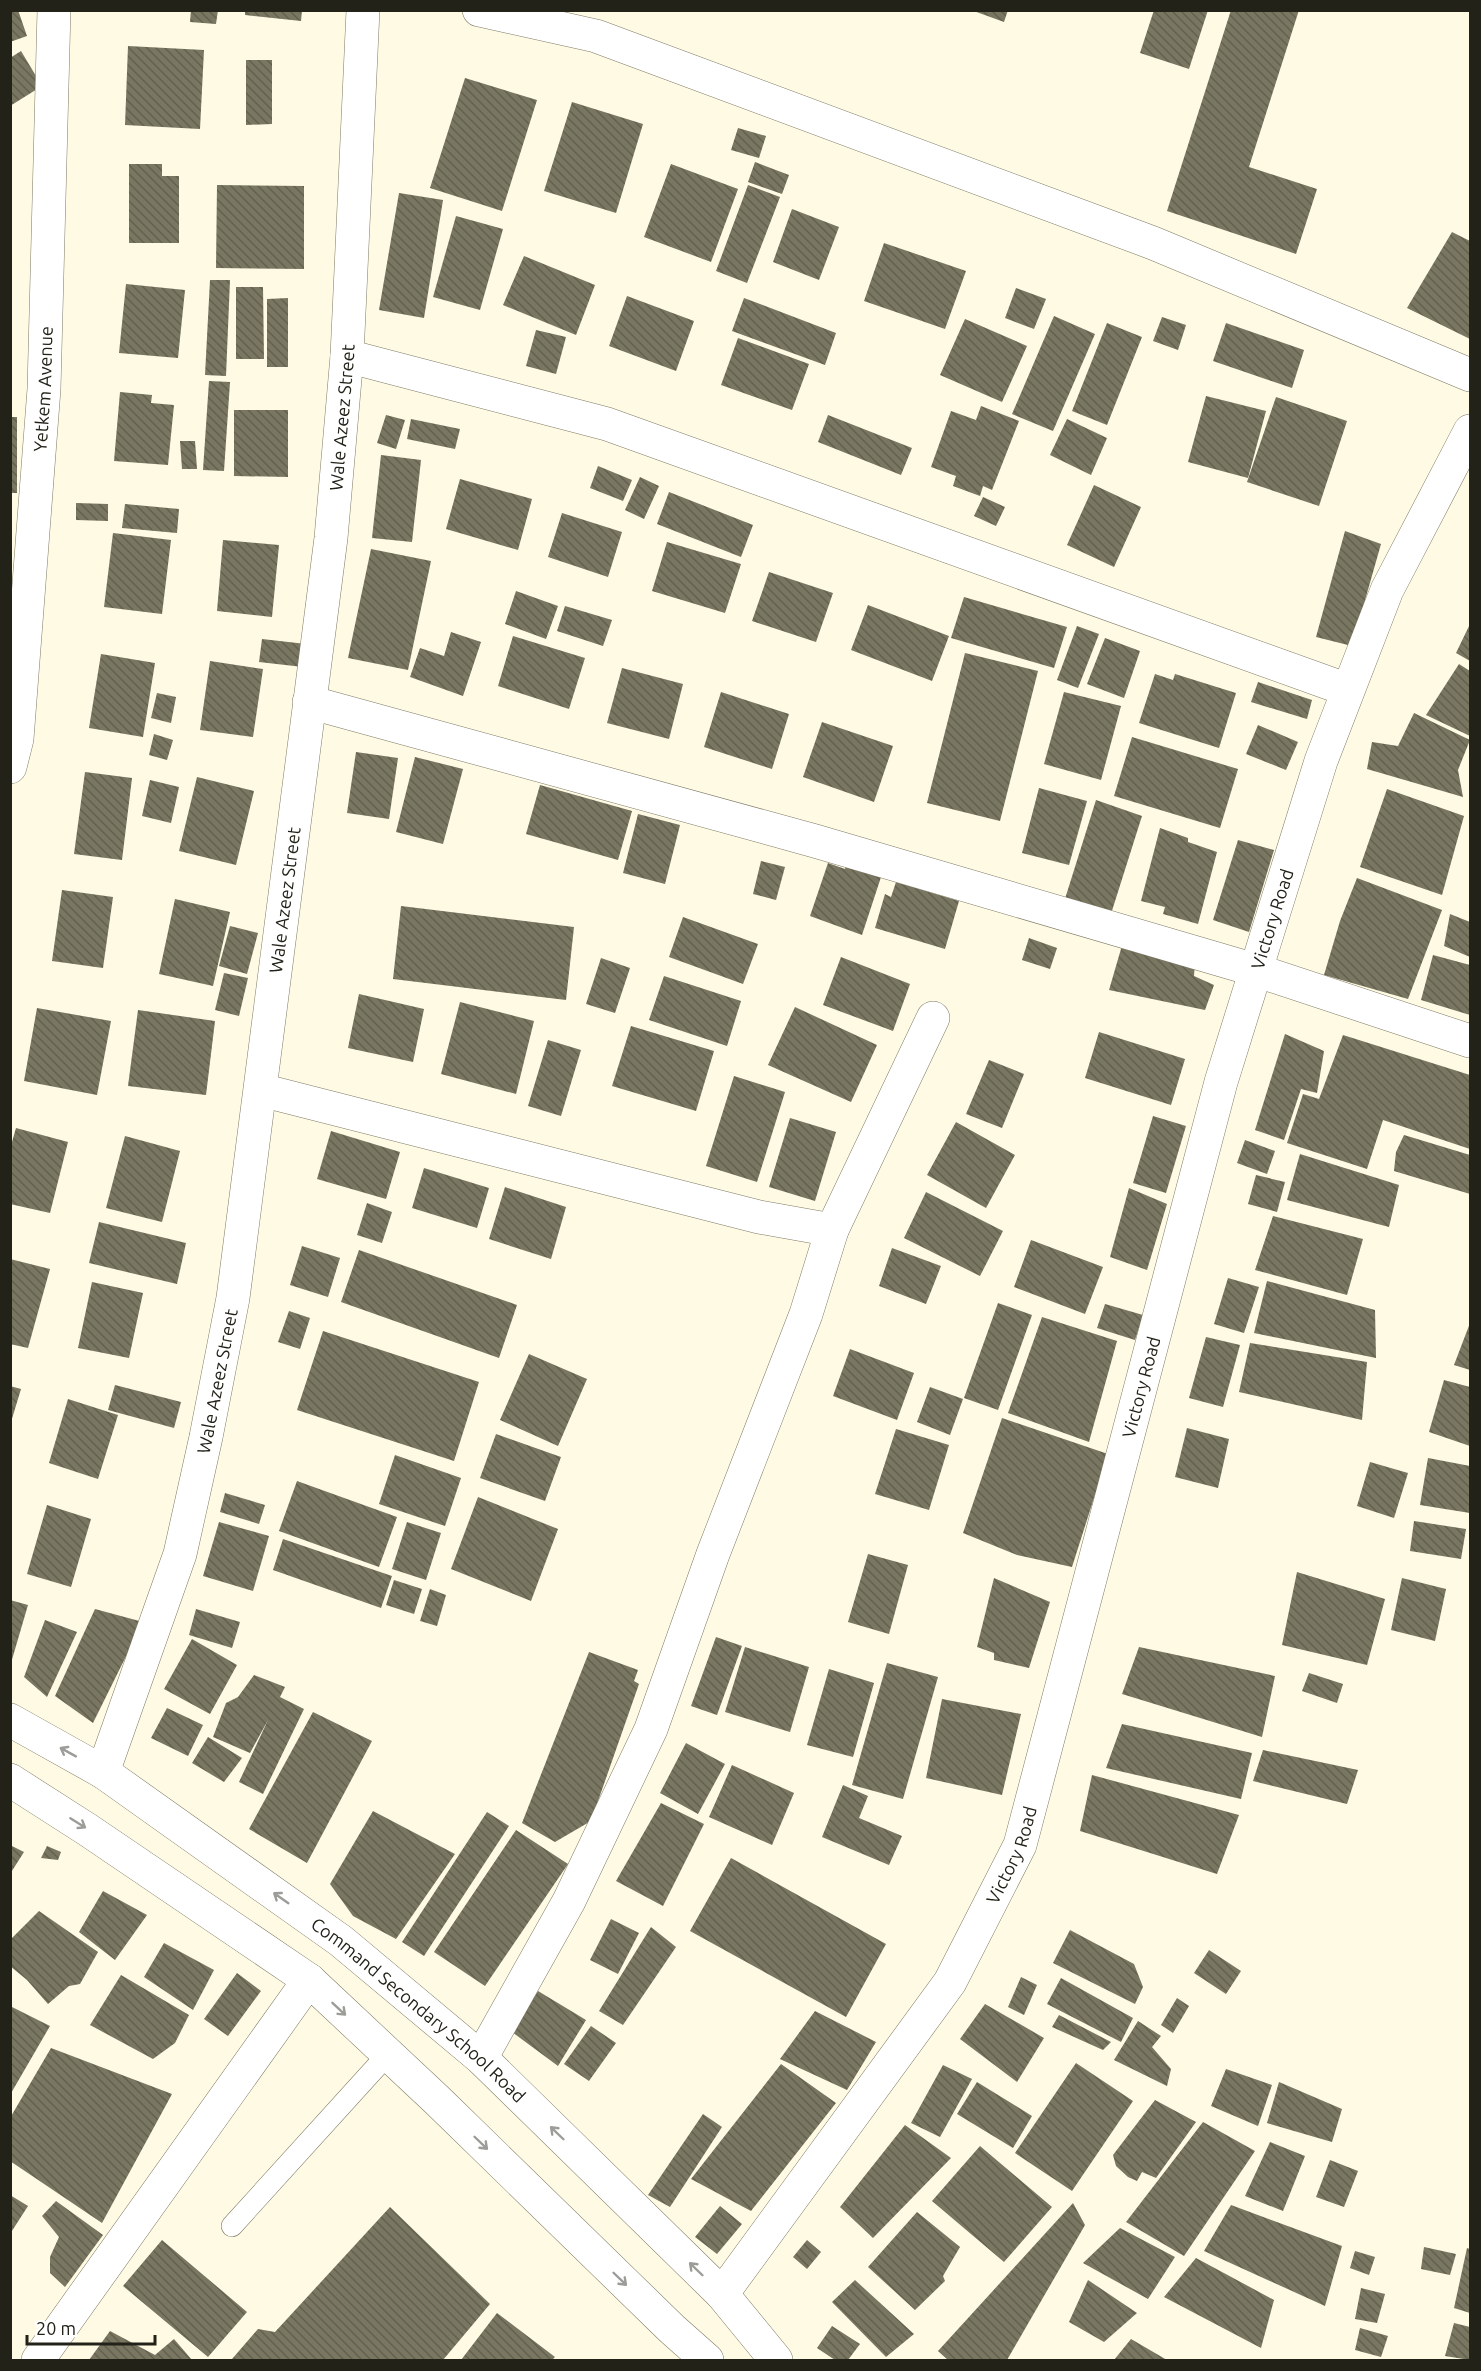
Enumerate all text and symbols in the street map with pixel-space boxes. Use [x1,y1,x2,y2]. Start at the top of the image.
street label: Yetkem Avenue [29,326,56,452]
street label: Wale Azeez Street [325,344,358,492]
street label: Wale Azeez Street [265,826,304,974]
street label: Victory Road [1247,866,1297,972]
street label: Wale Azeez Street [193,1307,241,1455]
street label: Victory Road [1118,1334,1164,1440]
one-way arrow [60,1746,77,1758]
street label: Victory Road [982,1804,1040,1907]
one-way arrow [69,1817,86,1829]
one-way arrow [273,1892,289,1904]
street label: Command Secondary School Road [308,1913,530,2106]
one-way arrow [331,2002,346,2016]
one-way arrow [549,2125,564,2140]
one-way arrow [473,2135,488,2150]
one-way arrow [689,2262,704,2277]
one-way arrow [613,2272,628,2286]
scale bar [27,2308,154,2346]
text: 20 m [36,2318,76,2338]

